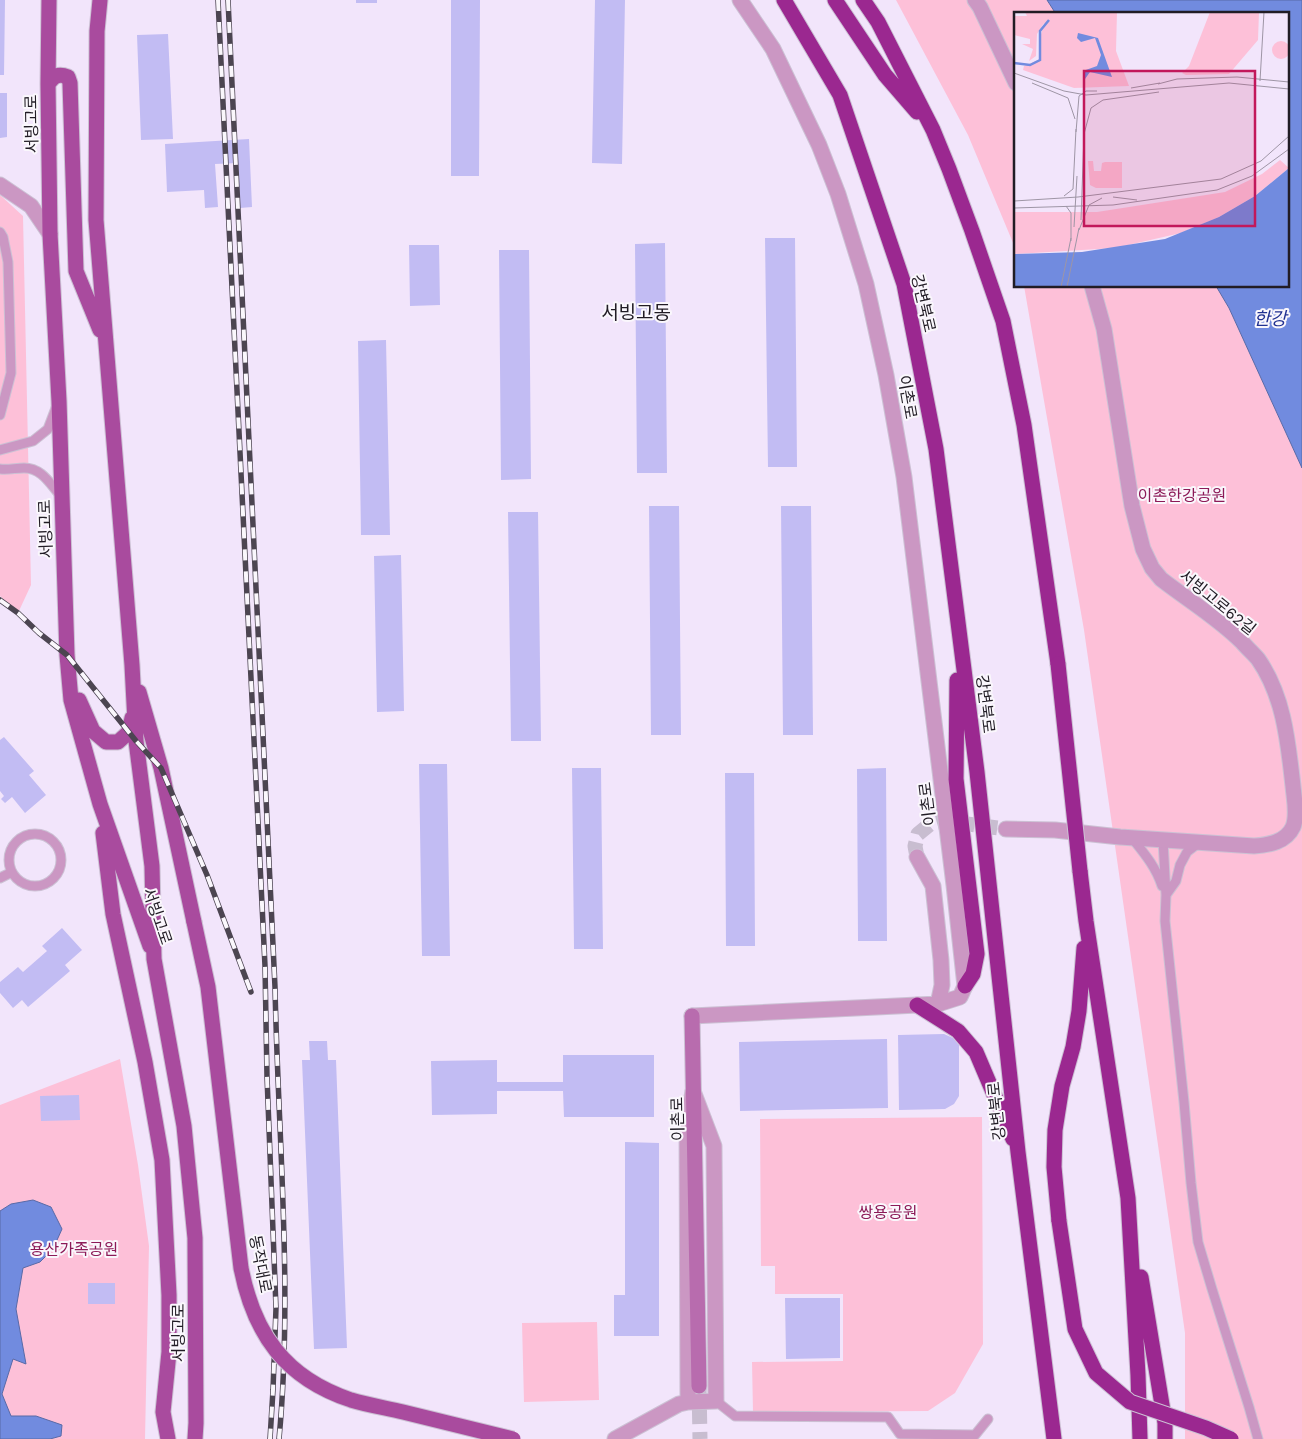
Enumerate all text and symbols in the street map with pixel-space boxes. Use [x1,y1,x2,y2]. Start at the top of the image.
inset map [1014,12,1290,288]
street label: 서빙고로 [21,94,42,154]
street label: 강변북로 [908,272,939,334]
district label: 서빙고동 [601,301,671,324]
water label: 한강 [1253,308,1289,329]
street label: 이촌로 [894,374,921,421]
park label: 이촌한강공원 [1138,486,1226,505]
street label: 서빙고로 [35,499,56,559]
street label: 서빙고로62길 [1176,566,1260,639]
street label: 강변북로 [972,674,999,735]
street label: 이촌로 [915,781,940,827]
street label: 서빙고로 [139,885,176,947]
street label: 강변북로 [984,1080,1009,1141]
street label: 이촌로 [668,1096,687,1141]
park label: 쌍용공원 [859,1203,917,1222]
street label: 동작대로 [246,1233,276,1295]
park label: 용산가족공원 [30,1240,118,1259]
street label: 서빙고로 [169,1303,188,1362]

